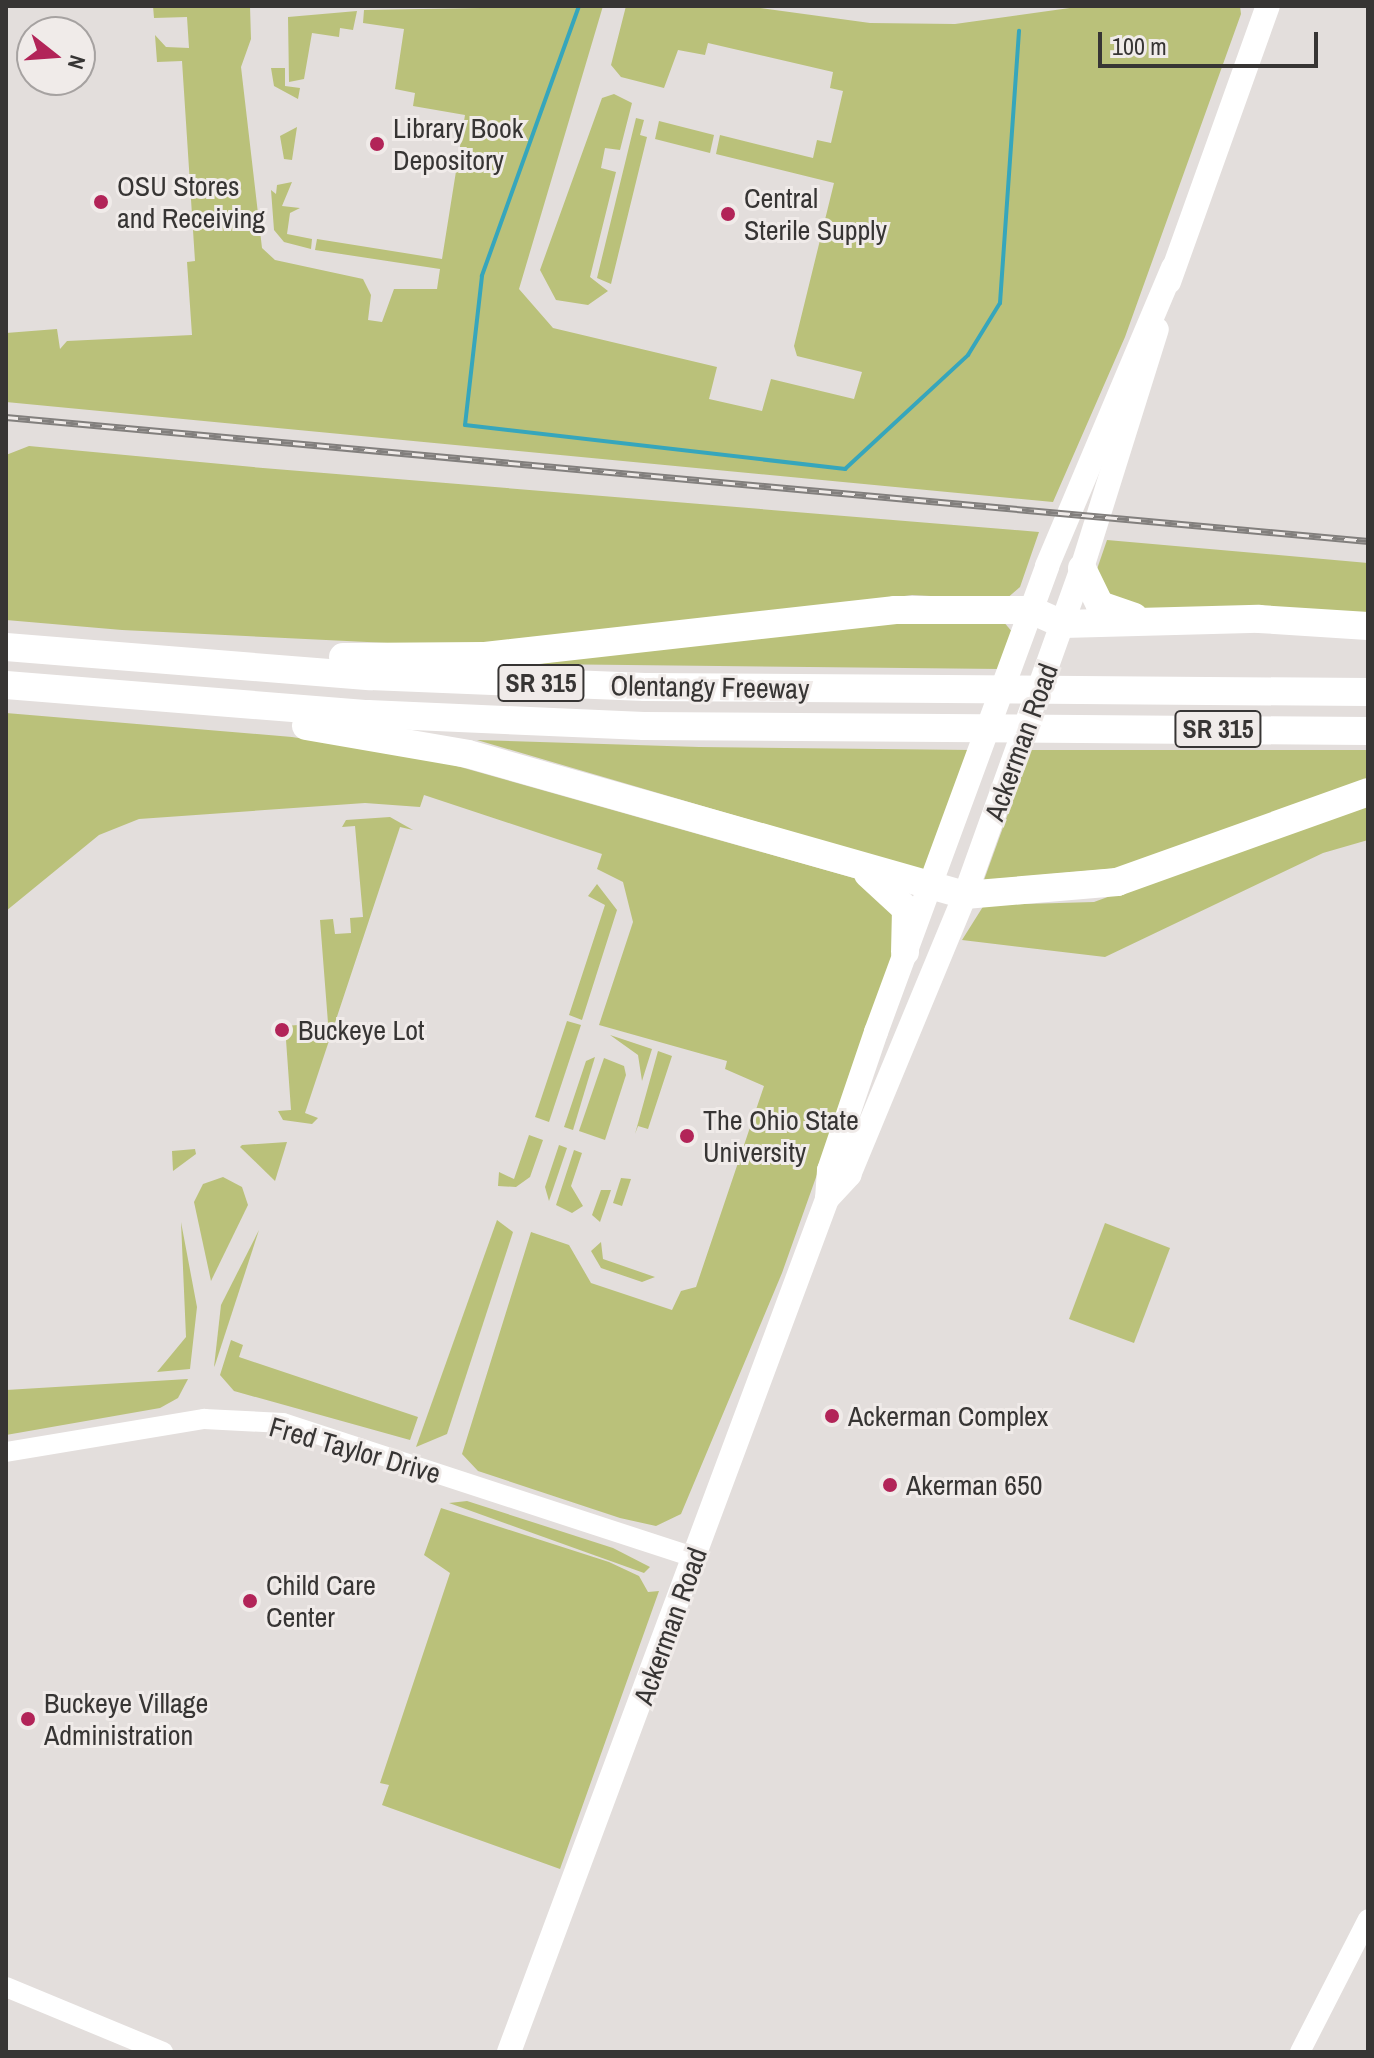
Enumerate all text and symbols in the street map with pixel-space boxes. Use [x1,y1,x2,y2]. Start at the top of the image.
north arrow [16,16,96,96]
scale bar [1102,16,1322,66]
text: 100 m [1112,30,1167,62]
text: N [61,52,93,73]
place label: Library Book Depository [393,111,523,177]
marker: Library Book Depository [368,135,386,153]
place label: OSU Stores and Receiving [117,169,265,235]
place label: Central Sterile Supply [744,181,887,247]
marker: OSU Stores and Receiving [92,193,110,211]
marker: Central Sterile Supply [719,205,737,223]
street label: Ackerman Road [977,659,1065,825]
road number: SR 315 [497,661,585,705]
street label: Olentangy Freeway [610,668,810,706]
road number: SR 315 [1174,707,1262,751]
place label: Buckeye Lot [298,1013,424,1047]
marker: Buckeye Lot [273,1021,291,1039]
place label: The Ohio State University [703,1103,859,1169]
marker: The Ohio State University [678,1127,696,1145]
place label: Ackerman Complex [848,1399,1048,1433]
marker: Ackerman Complex [823,1407,841,1425]
street label: Fred Taylor Drive [266,1410,444,1490]
place label: Akerman 650 [906,1468,1043,1502]
marker: Akerman 650 [881,1476,899,1494]
street label: Ackerman Road [626,1543,714,1709]
place label: Child Care Center [266,1568,376,1634]
marker: Child Care Center [241,1592,259,1610]
place label: Buckeye Village Administration [44,1686,208,1752]
marker: Buckeye Village Administration [19,1710,37,1728]

